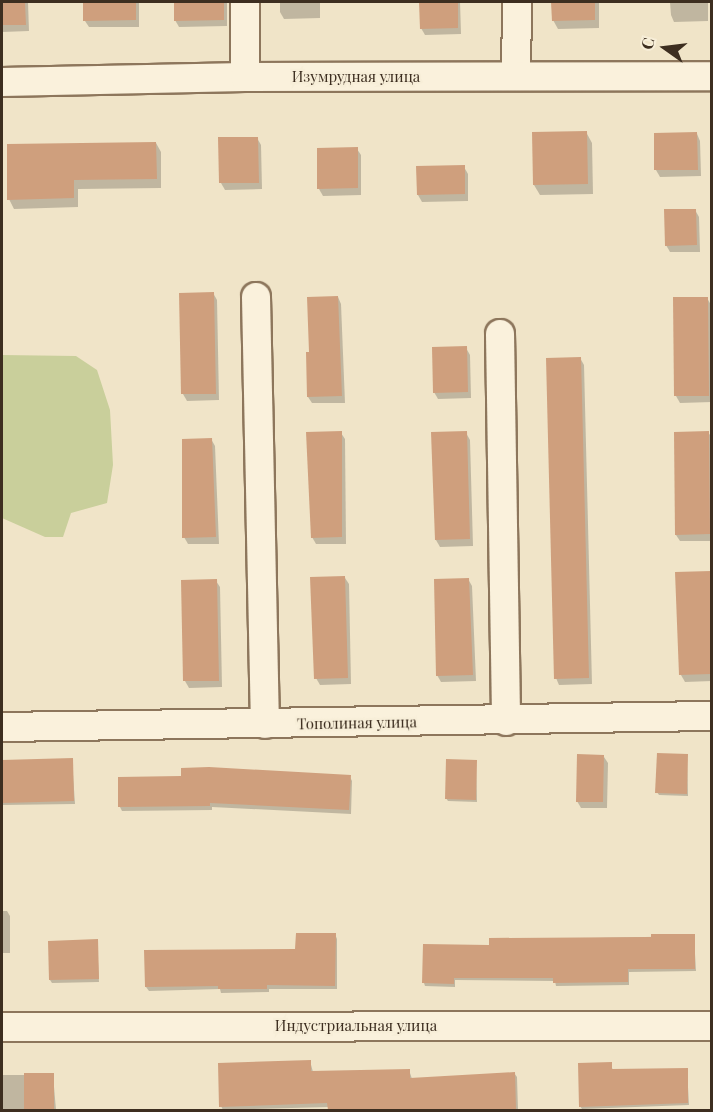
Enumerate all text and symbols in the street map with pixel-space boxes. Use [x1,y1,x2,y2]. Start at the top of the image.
north arrow [635,18,695,78]
text: С [635,36,659,52]
street label: Изумрудная улица [292,68,420,86]
street label: Тополиная улица [297,713,417,733]
street label: Индустриальная улица [275,1017,437,1035]

